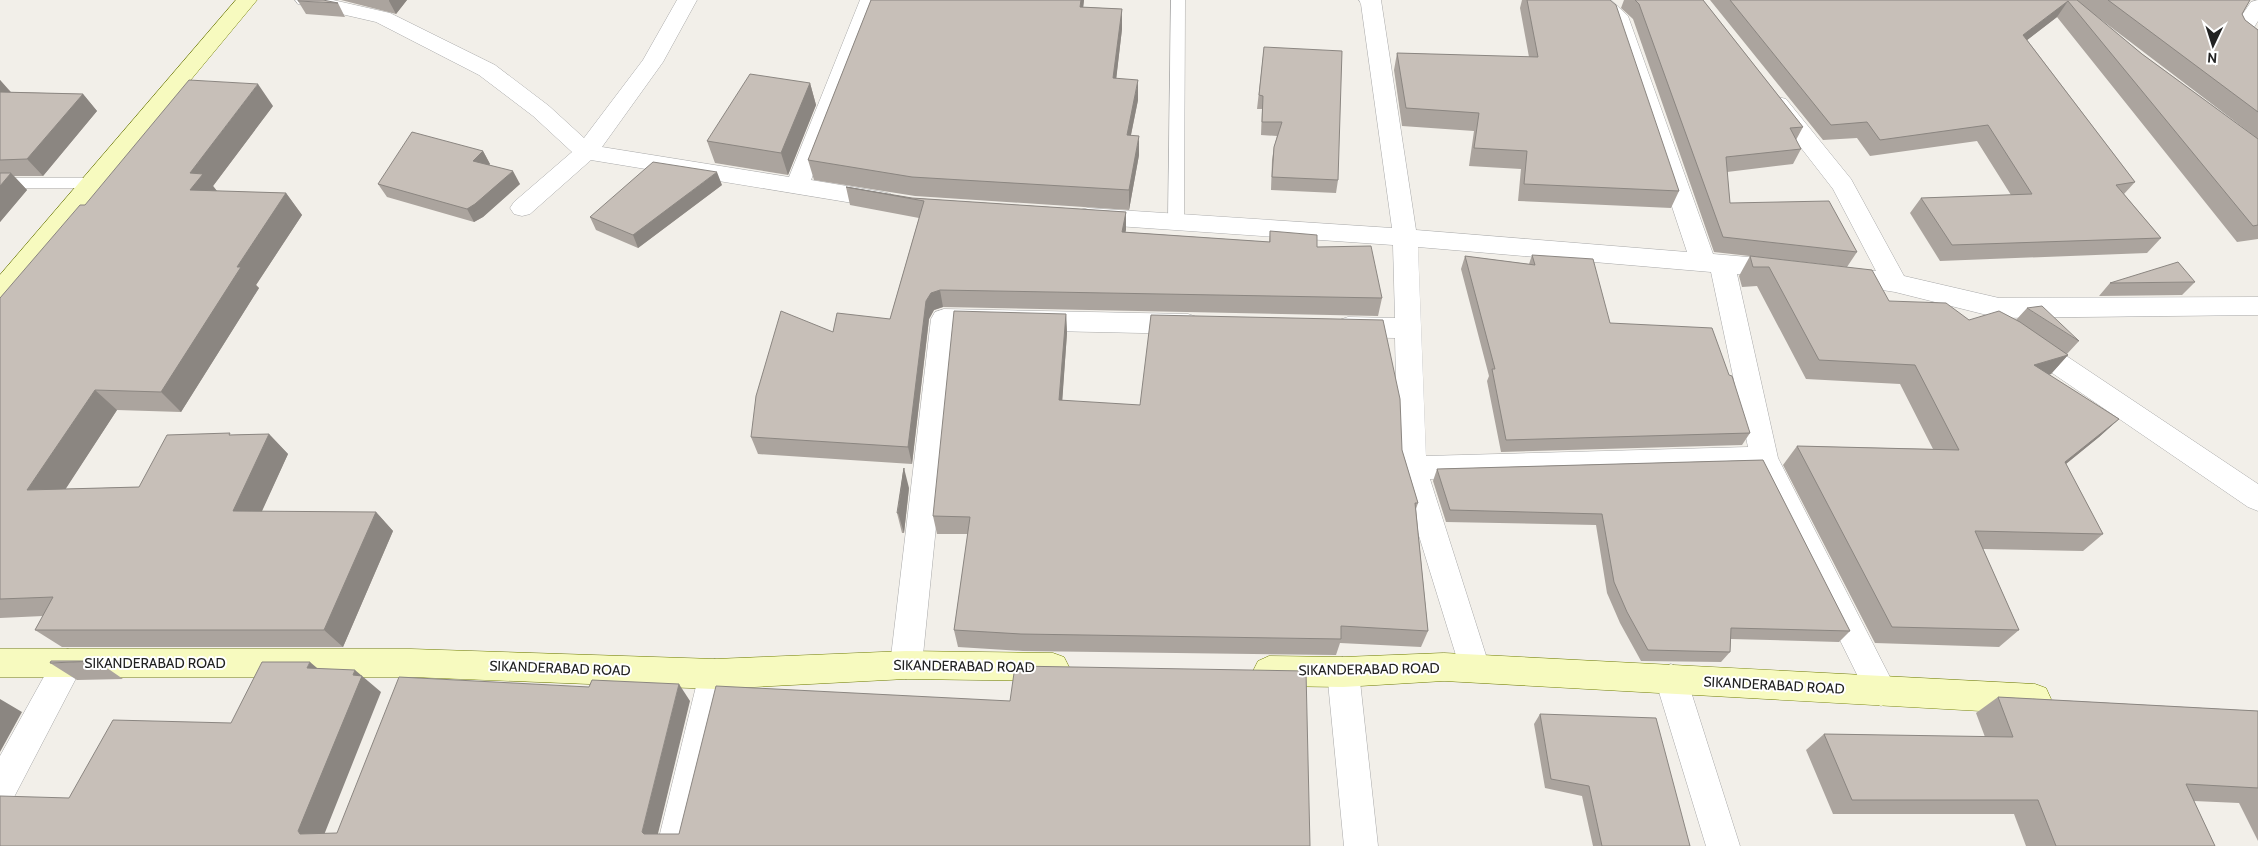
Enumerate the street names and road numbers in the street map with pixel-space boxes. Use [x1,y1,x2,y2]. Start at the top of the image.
street label: SIKANDERABAD ROAD [84,654,226,672]
street label: SIKANDERABAD ROAD [893,656,1035,676]
street label: SIKANDERABAD ROAD [489,657,631,679]
street label: SIKANDERABAD ROAD [1298,659,1440,679]
street label: SIKANDERABAD ROAD [1703,672,1845,698]

